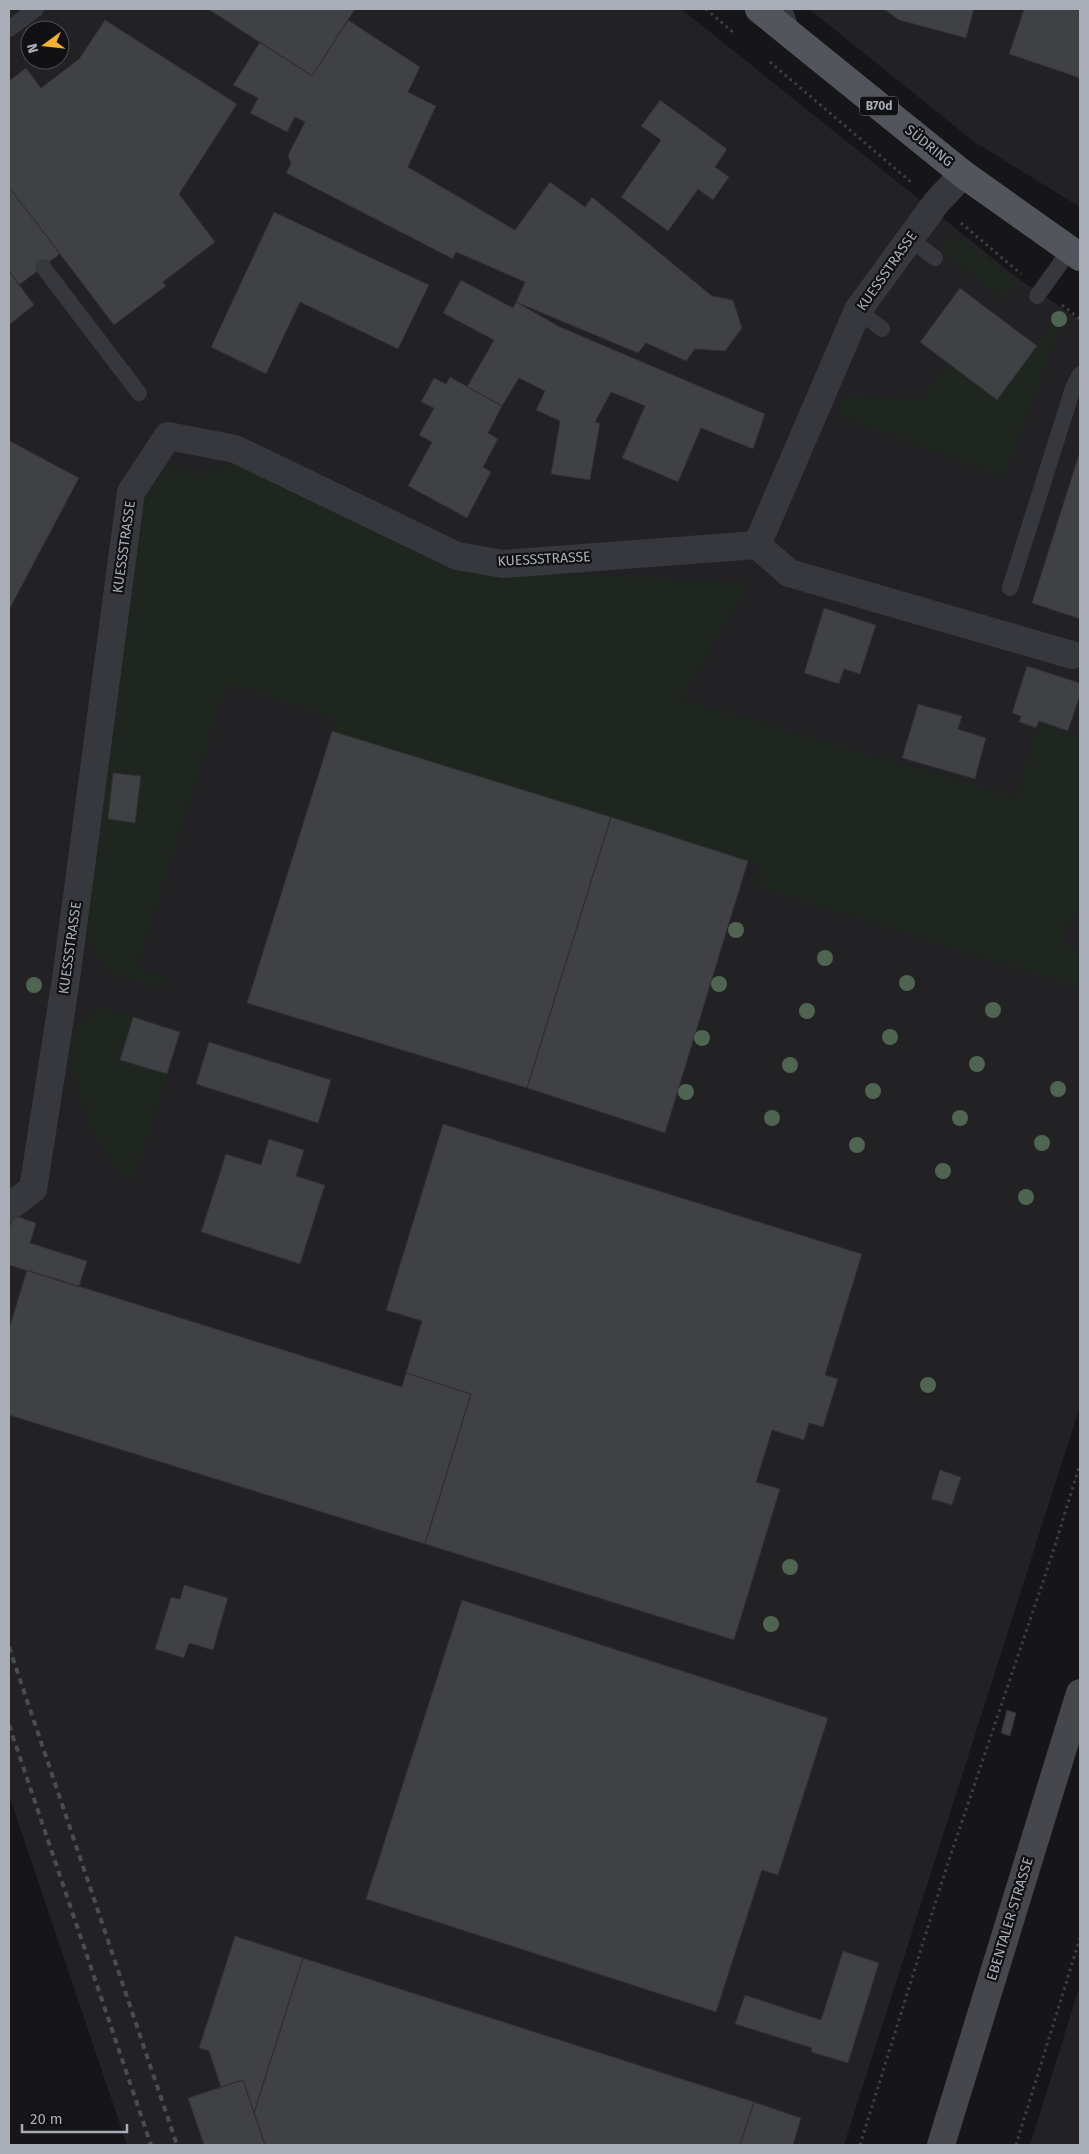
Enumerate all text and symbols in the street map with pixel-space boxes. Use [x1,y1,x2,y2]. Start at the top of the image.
north arrow [20,20,70,70]
text: N [24,42,42,55]
road number: B70d [860,96,898,115]
street label: SÜDRING [902,121,957,171]
street label: KUESSSTRASSE [853,228,921,314]
street label: KUESSSTRASSE [109,500,139,594]
street label: KUESSSTRASSE [497,548,591,570]
street label: KUESSSTRASSE [55,901,85,995]
street label: EBENTALER STRASSE [983,1855,1037,1983]
scale bar [22,2102,128,2134]
text: 20 m [30,2110,63,2128]

